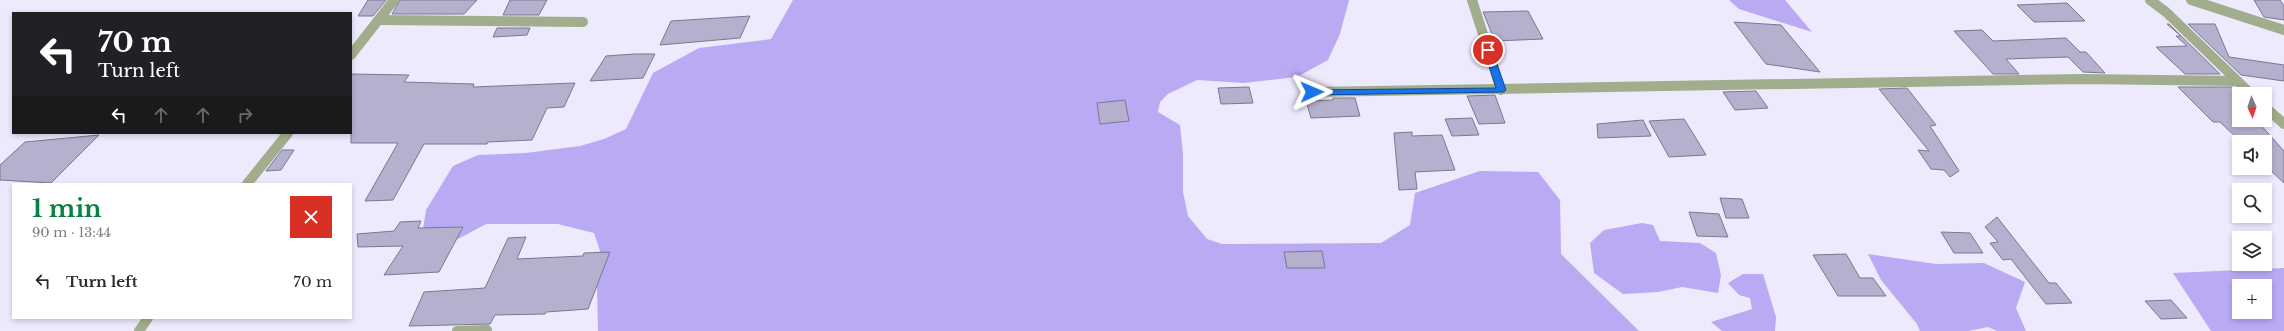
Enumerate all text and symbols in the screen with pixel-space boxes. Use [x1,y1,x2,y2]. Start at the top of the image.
text: 70 m [98,25,172,60]
icon: left [32,28,84,80]
pin [1471,33,1505,67]
icon: arrive [1477,39,1499,61]
text: Turn left [98,60,180,82]
position arrow [1291,71,1333,113]
north arrow [2232,87,2272,127]
map controls [2232,87,2272,319]
icon: left [108,104,130,126]
icon: ahead [150,104,172,126]
icon: ahead [192,104,214,126]
icon: right [234,104,256,126]
button: sound [2232,135,2272,175]
button: search [2232,183,2272,223]
text: 1 min [32,194,102,223]
button: close [290,196,332,238]
text: 90 m · 13:44 [32,224,111,241]
button: layers [2232,231,2272,271]
icon: left [32,270,54,292]
text: Turn left [66,272,137,291]
text: 70 m [293,272,332,291]
button: + [2232,279,2272,319]

